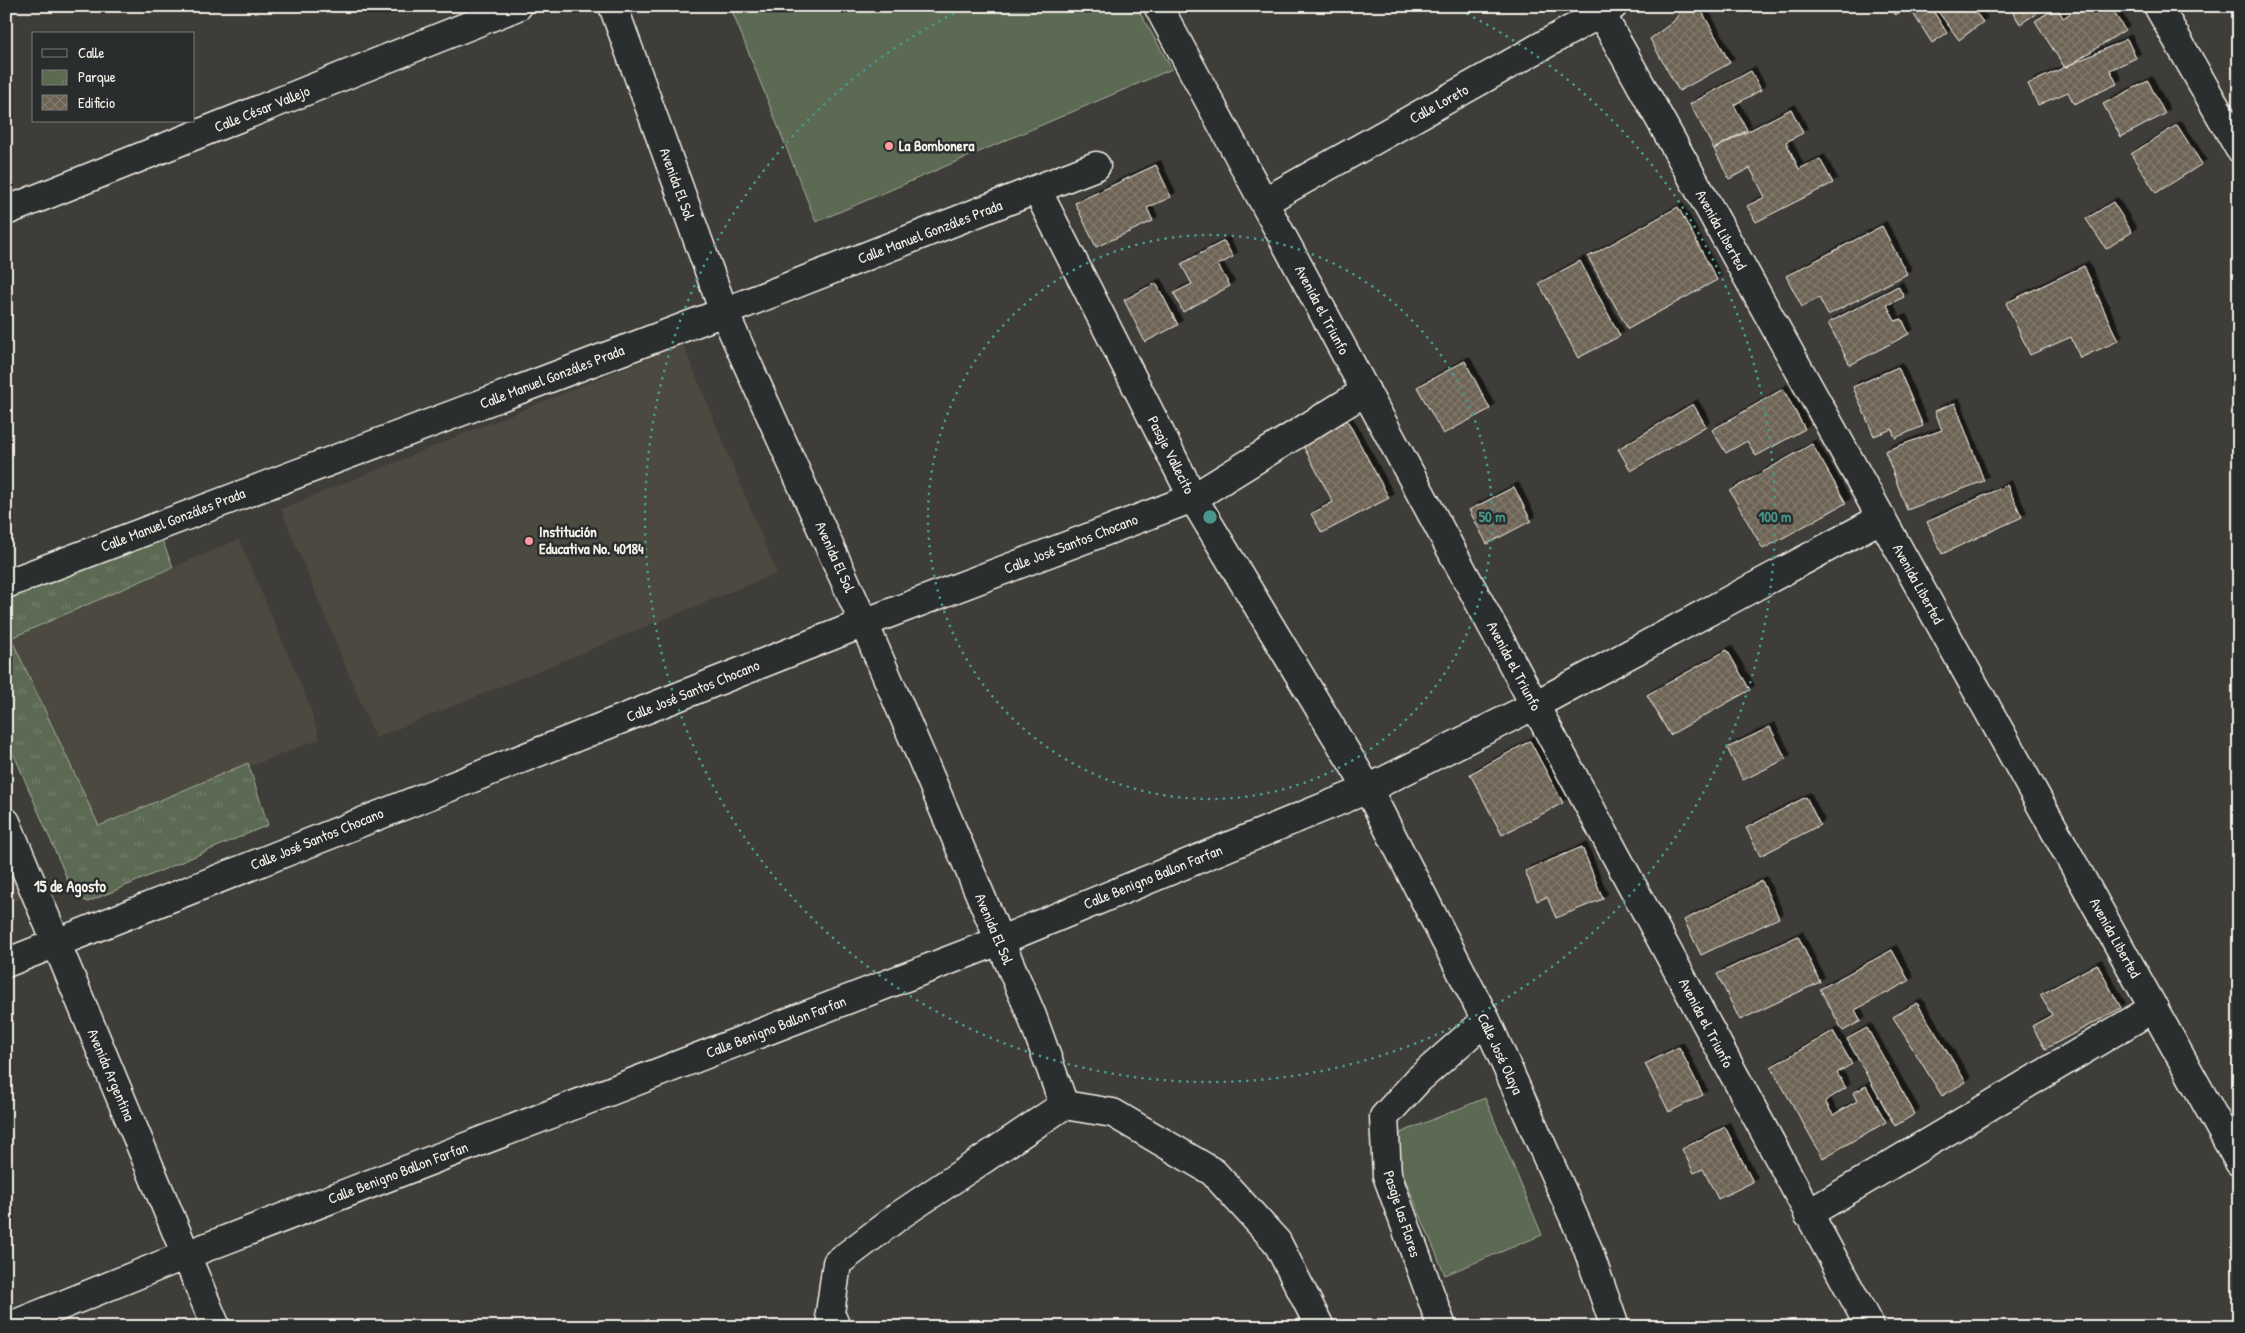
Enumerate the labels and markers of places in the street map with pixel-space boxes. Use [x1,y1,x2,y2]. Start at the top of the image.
place label: La Bombonera [899,135,975,156]
marker: La Bombonera [883,140,895,152]
centre of rings [1201,508,1219,526]
place label: Institución Educativa No. 40184 [539,521,644,559]
marker: Institución Educativa No. 40184 [523,535,535,547]

